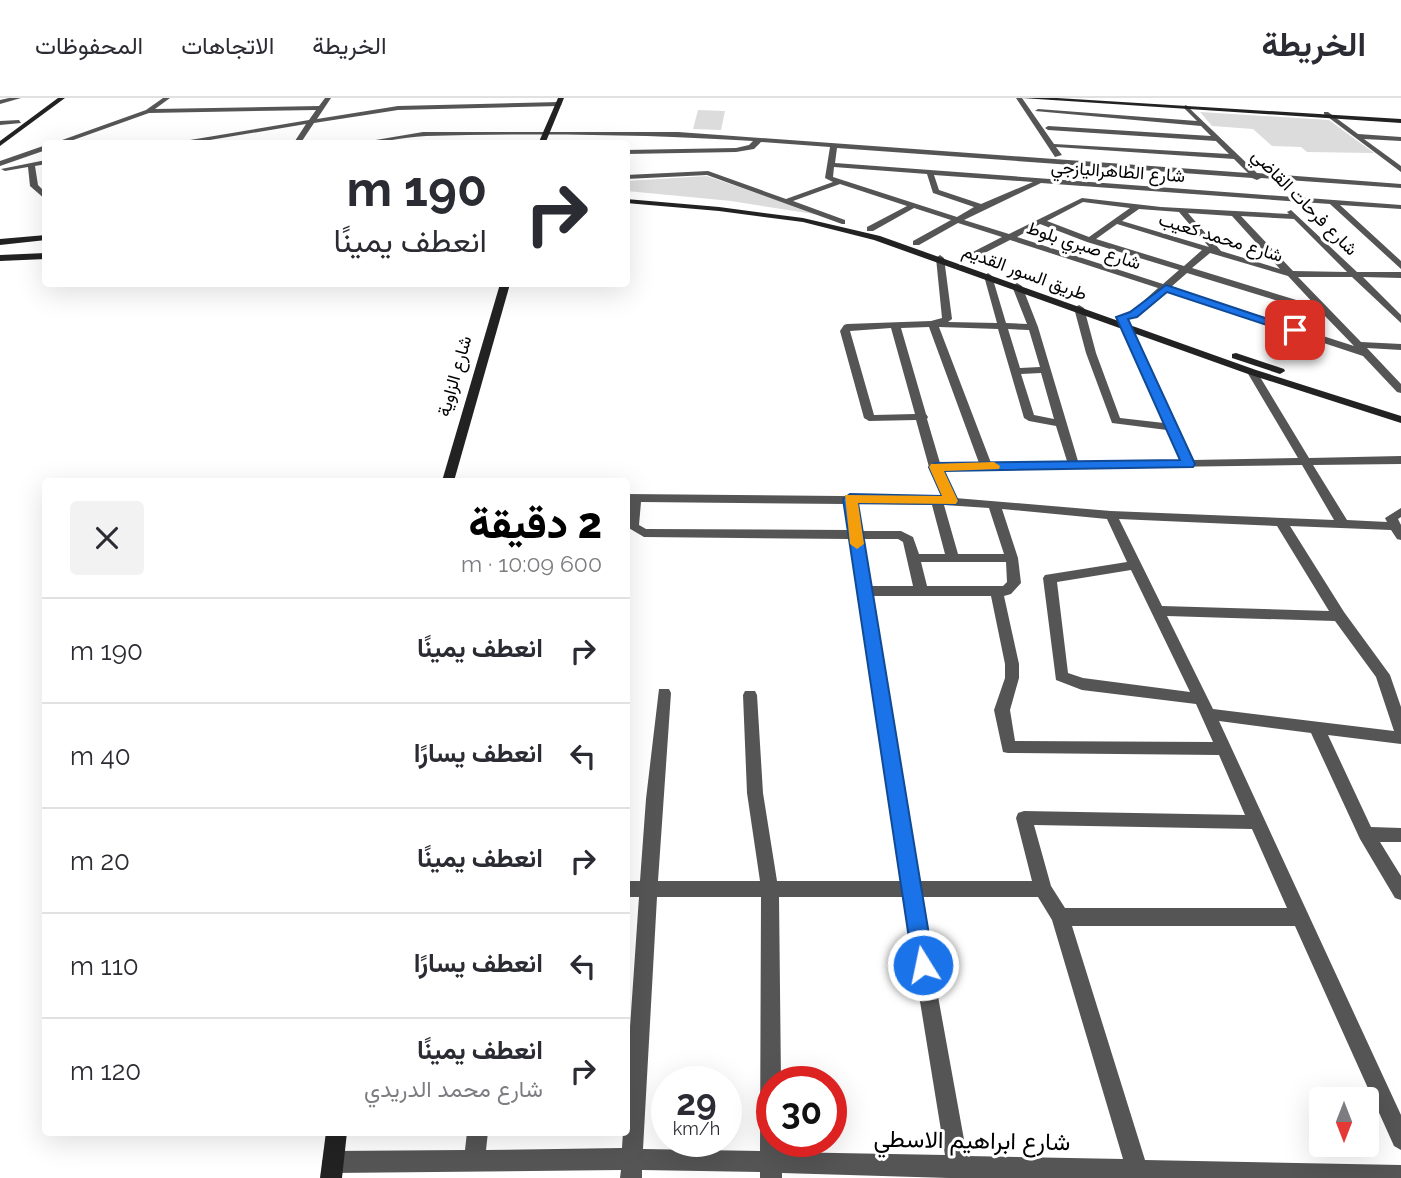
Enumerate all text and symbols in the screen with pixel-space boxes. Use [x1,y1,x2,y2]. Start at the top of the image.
text: الخريطة [1262,25,1366,64]
text: المحفوظات [35,31,143,60]
text: الاتجاهات [181,31,274,60]
text: الخريطة [312,31,387,60]
street label: شارع فرحات القاضي [1244,145,1362,263]
street label: شارع الطاهراليازجي [1050,156,1186,191]
text: 190 m [346,160,487,217]
icon: right [511,168,602,259]
street label: شارع محمد كعيب [1156,208,1286,268]
street label: شارع صبري بلوط [1023,217,1144,278]
text: انعطف يمينًا [334,222,487,259]
street label: طريق السور القديم [959,240,1090,306]
pin [1265,300,1325,360]
icon: arrive [1276,311,1314,349]
street label: شارع الزاوية [432,333,477,419]
text: 2 دقيقة [468,499,602,548]
button: close [70,501,144,575]
text: 600 m · 10:09 [461,550,602,577]
icon: right [564,632,602,670]
text: انعطف يمينًا [417,633,543,663]
text: 190 m [70,636,143,666]
icon: left [564,737,602,775]
text: انعطف يسارًا [414,738,543,768]
text: 40 m [70,741,131,771]
icon: right [564,842,602,880]
text: انعطف يمينًا [417,843,543,873]
text: 20 m [70,846,130,876]
position arrow [886,928,960,1002]
icon: left [564,947,602,985]
text: انعطف يسارًا [414,948,543,978]
text: 110 m [70,951,139,981]
text: انعطف يمينًا [417,1035,543,1065]
icon: right [564,1052,602,1090]
text: 120 m [70,1056,141,1086]
speed limit sign: 30 [756,1066,847,1157]
text: شارع محمد الدريدي [364,1075,543,1102]
text: 29 [676,1082,717,1123]
north arrow [1309,1087,1379,1157]
map controls [1309,1087,1379,1157]
text: km/h [673,1118,720,1139]
street label: شارع ابراهيم الاسطي [873,1124,1071,1161]

